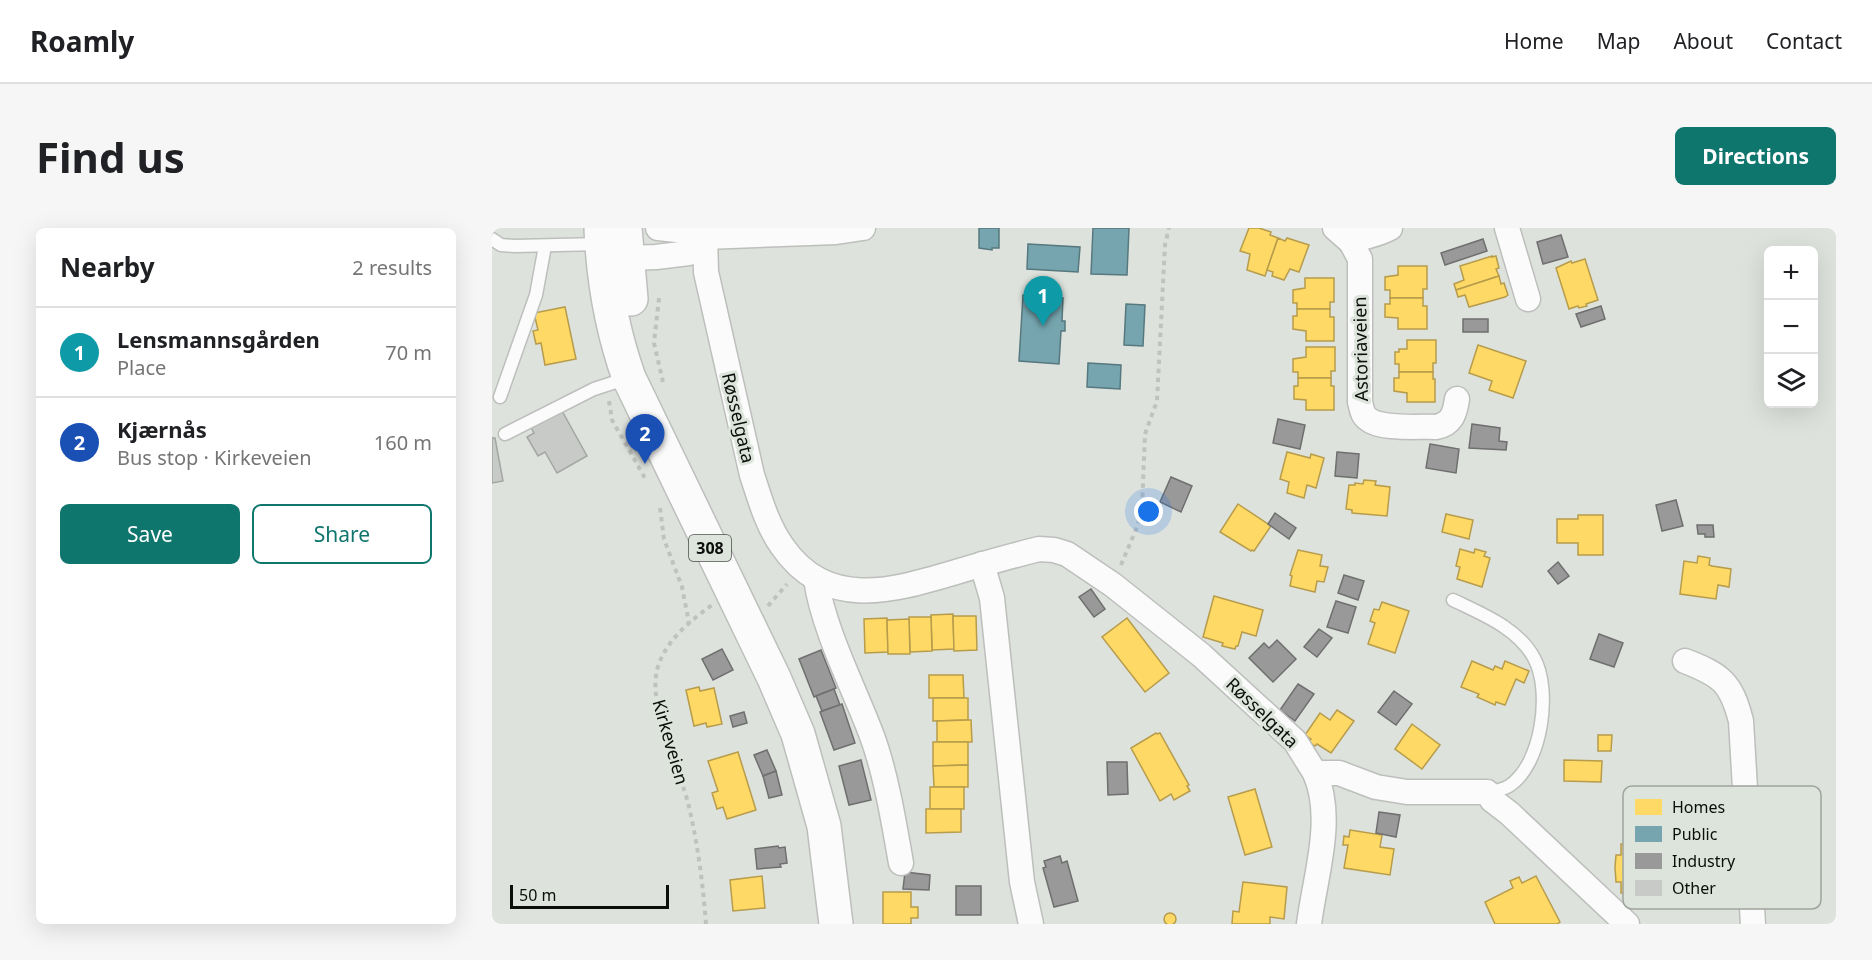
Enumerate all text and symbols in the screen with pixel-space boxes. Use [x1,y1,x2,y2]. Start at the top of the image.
text: Roamly [30,22,134,60]
text: Home [1504,27,1564,55]
text: Map [1597,27,1640,55]
text: About [1673,27,1733,55]
text: Contact [1766,27,1842,55]
button: Directions [1675,127,1836,185]
text: Find us [36,128,185,185]
map controls [1764,246,1818,408]
button: + [1764,246,1818,300]
text: Nearby [60,249,155,285]
text: 2 results [352,254,432,281]
pin: 1 [1024,276,1062,326]
street label: Astoriaveien [1347,296,1373,402]
button: − [1764,300,1818,354]
text: Lensmannsgården [117,324,320,354]
text: 1 [74,339,85,366]
text: 70 m [385,339,432,366]
text: Place [117,354,166,381]
button: layers [1764,354,1818,408]
street label: Røsselgata [717,370,761,465]
text: Kjærnås [117,414,207,444]
pin: 2 [626,414,664,464]
text: 2 [74,429,85,456]
text: 160 m [374,429,432,456]
text: Bus stop · Kirkeveien [117,444,312,471]
your location [1134,497,1163,526]
button: Save [60,504,240,564]
button: Share [252,504,432,564]
road number: 308 [689,535,731,561]
street label: Røsselgata [1221,672,1304,753]
street label: Kirkeveien [647,696,695,787]
legend [1623,786,1821,909]
text: Homes [1672,796,1725,818]
text: Public [1672,823,1718,845]
text: Industry [1672,850,1736,872]
text: Other [1672,877,1716,899]
scale bar [510,882,669,910]
text: 50 m [519,884,556,906]

